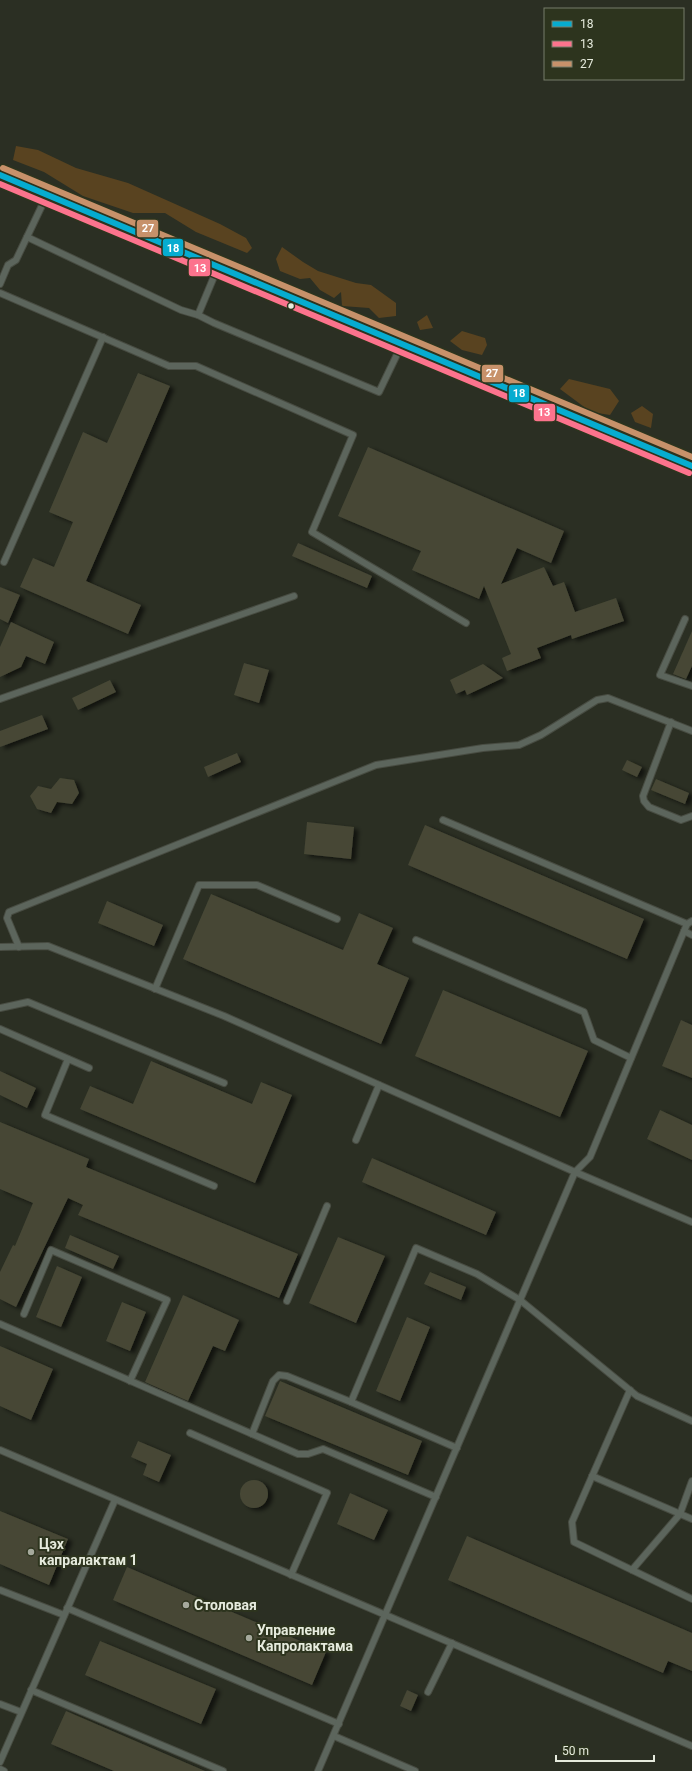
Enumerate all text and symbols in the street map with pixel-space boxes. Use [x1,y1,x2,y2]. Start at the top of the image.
legend [544,8,684,80]
text: 18 [580,17,594,31]
text: 13 [580,37,594,51]
text: 27 [580,57,594,71]
line badge: 27 [136,219,159,238]
text: 27 [142,222,154,235]
line badge: 18 [162,238,184,257]
text: 18 [167,242,179,255]
line badge: 13 [188,258,211,277]
text: 13 [194,262,206,275]
unlabelled marker [286,301,296,311]
line badge: 27 [481,364,504,383]
text: 27 [486,367,498,380]
line badge: 18 [508,384,530,403]
text: 18 [513,387,525,400]
line badge: 13 [533,403,556,422]
text: 13 [538,406,550,419]
place label: Цэх капралактам 1 [39,1536,138,1568]
marker: Цэх капралактам 1 [26,1547,36,1557]
place label: Столовая [194,1597,257,1613]
marker: Столовая [181,1600,191,1610]
place label: Управление Капролактама [257,1622,354,1654]
marker: Управление Капролактама [244,1633,254,1643]
scale bar [556,1737,654,1763]
text: 50 m [562,1744,589,1758]

